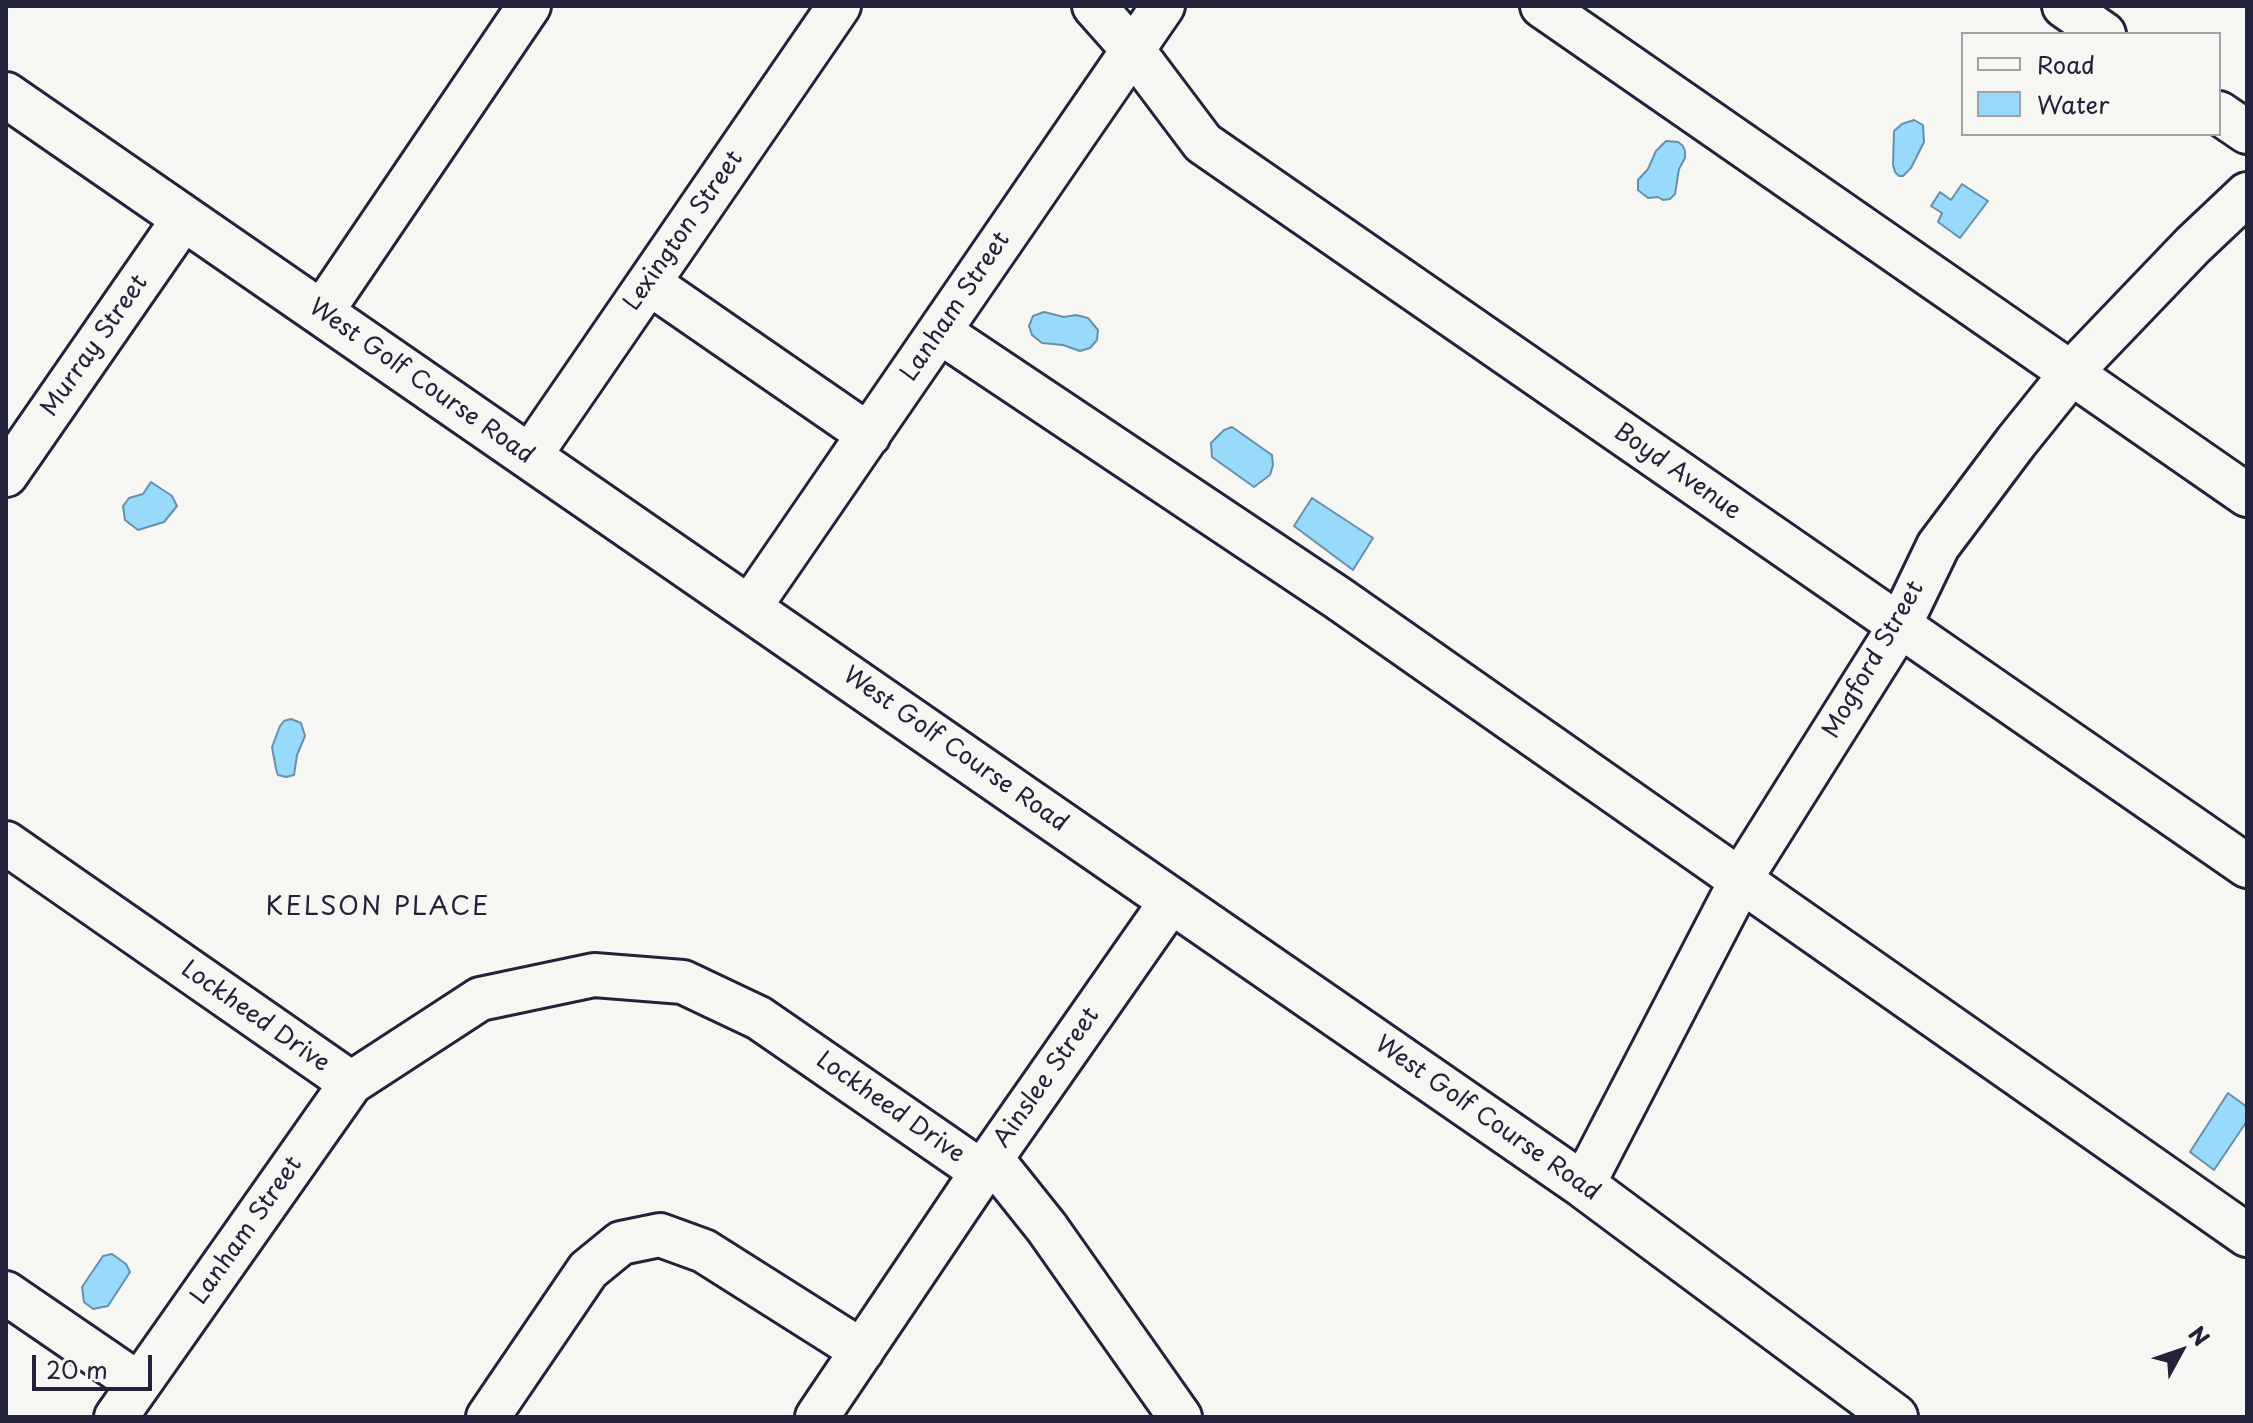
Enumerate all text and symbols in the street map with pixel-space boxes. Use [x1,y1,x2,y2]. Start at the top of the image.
legend [1961,32,2221,136]
text: Road [2037,46,2095,82]
text: Water [2037,86,2109,122]
street label: Lexington Street [618,146,750,316]
street label: Lanham Street [895,227,1017,387]
street label: Murray Street [36,270,154,422]
street label: West Golf Course Road [303,293,539,471]
street label: Boyd Avenue [1608,418,1746,526]
street label: Mogford Street [1817,576,1931,744]
street label: West Golf Course Road [837,661,1073,839]
district label: KELSON PLACE [267,892,489,924]
street label: Lockheed Drive [175,955,335,1079]
street label: Ainslee Street [988,1002,1106,1154]
street label: West Golf Course Road [1369,1030,1605,1208]
street label: Lockheed Drive [810,1046,970,1170]
street label: Lanham Street [185,1151,309,1311]
north arrow [2141,1311,2221,1391]
text: N [2182,1318,2218,1353]
scale bar [36,1339,156,1389]
text: 20 m [46,1351,108,1387]

